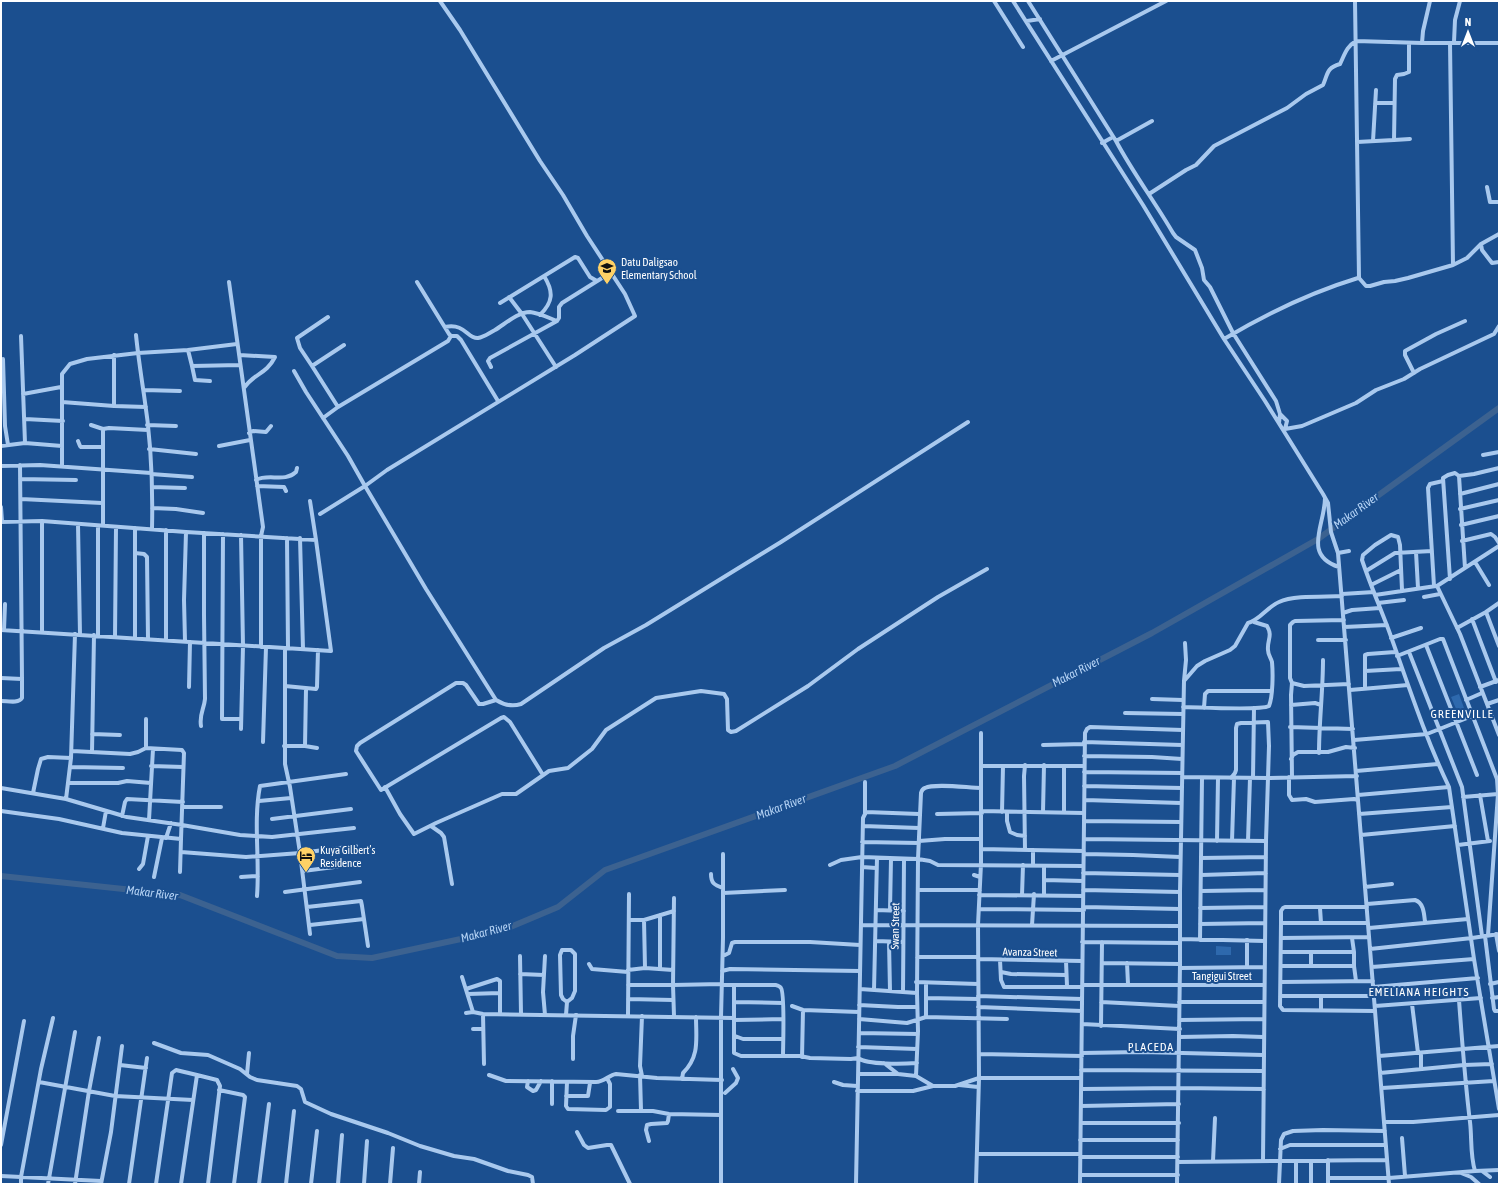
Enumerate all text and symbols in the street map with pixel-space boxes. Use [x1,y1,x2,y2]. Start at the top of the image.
north arrow [1448,12,1488,52]
text: N [1465,16,1471,28]
place label: Datu Daligsao Elementary School [621,256,697,281]
school or university icon: Datu Daligsao Elementary School [596,257,618,285]
water label: Makar River [1331,490,1382,532]
water label: Makar River [1050,654,1103,690]
district label: GREENVILLE [1430,707,1494,721]
water label: Makar River [754,791,808,822]
place label: Kuya Gilbert’s Residence [320,844,375,869]
hotel icon: Kuya Gilbert’s Residence [295,845,317,873]
water label: Makar River [125,883,179,903]
street label: Swan Street [889,902,901,950]
water label: Makar River [459,918,513,945]
street label: Avanza Street [1002,946,1058,958]
street label: Tangigui Street [1192,970,1252,982]
district label: EMELIANA HEIGHTS [1368,985,1470,999]
district label: PLACEDA [1128,1040,1174,1054]

